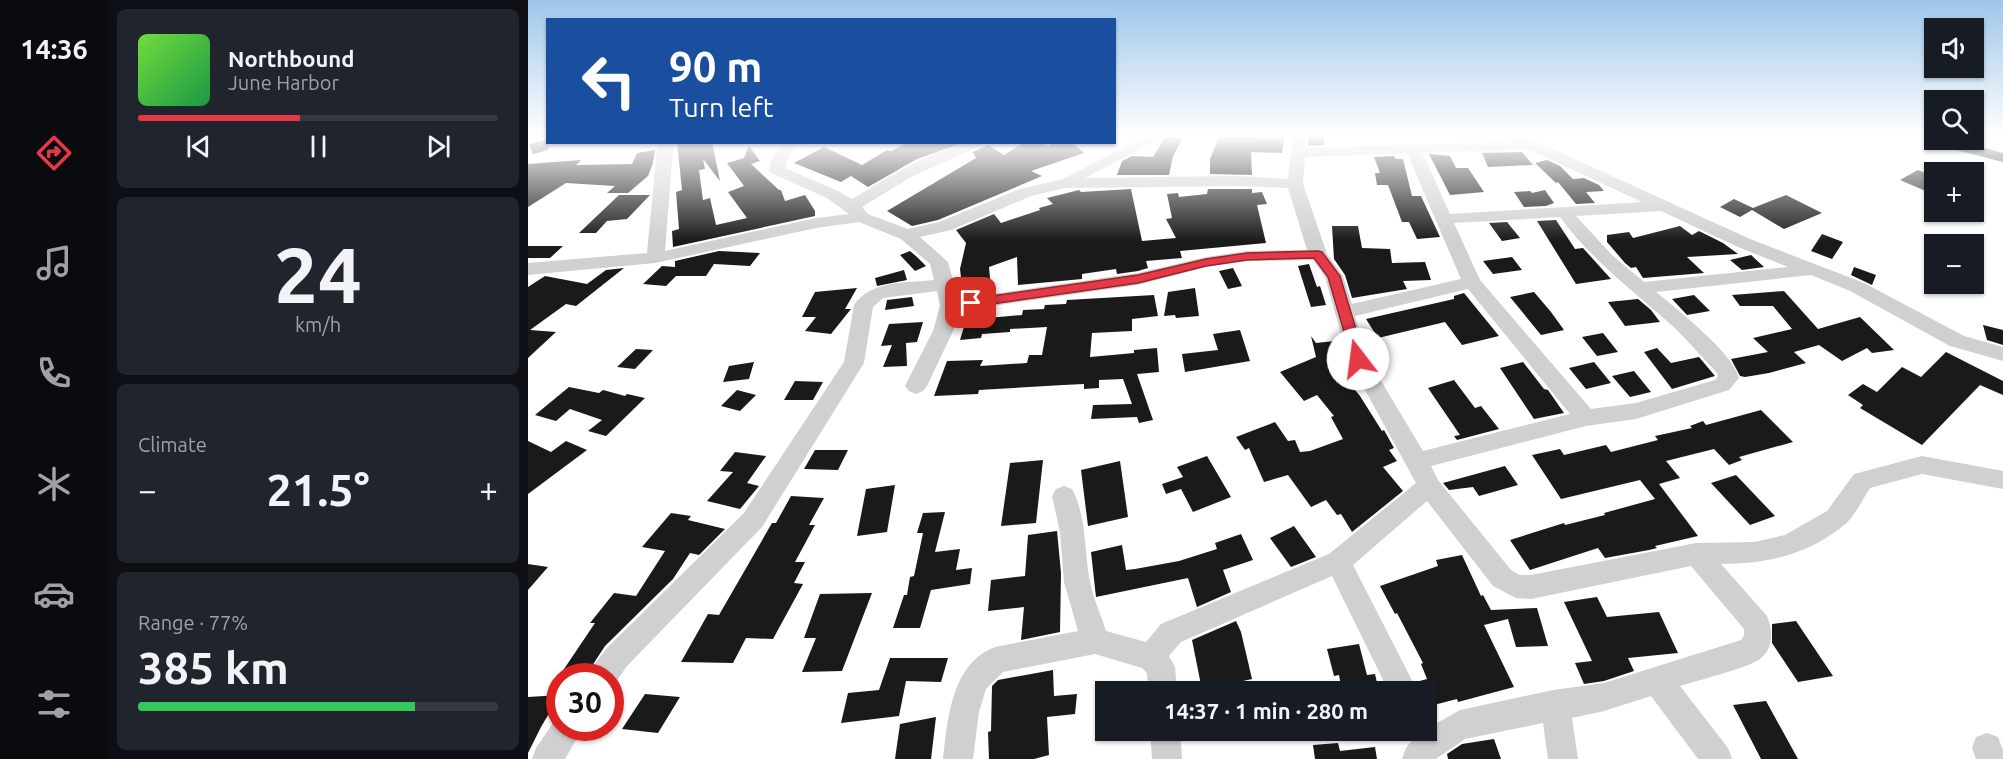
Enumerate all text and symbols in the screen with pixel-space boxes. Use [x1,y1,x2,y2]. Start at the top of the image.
map controls [1924,18,1984,294]
button: sound [1924,18,1984,78]
text: 14:36 [20,34,88,64]
icon: left [570,42,648,120]
text: 90 m [669,43,763,90]
text: Northbound [228,46,354,71]
text: June Harbor [228,71,339,94]
button: search [1924,90,1984,150]
text: Turn left [669,92,773,122]
icon: previous [182,130,215,163]
icon: pause [302,130,335,163]
icon: next [422,130,455,163]
icon: directions [33,132,75,174]
button: + [1924,162,1984,222]
text: 24 [274,230,362,318]
button: − [1924,234,1984,294]
icon: music [33,242,75,284]
pin [945,277,996,328]
icon: arrive [954,286,987,319]
text: km/h [295,313,341,336]
position arrow [1326,327,1390,391]
icon: phone [33,352,75,394]
text: Climate [138,433,207,456]
icon: climate [33,463,75,505]
text: 21.5° [266,464,370,515]
text: − [138,471,157,508]
text: + [479,471,498,508]
icon: car [33,573,75,615]
text: Range · 77% [138,611,248,634]
text: 385 km [138,642,289,693]
speed limit sign: 30 [546,663,624,741]
icon: filters [33,683,75,725]
text: 14:37 · 1 min · 280 m [1164,698,1368,723]

